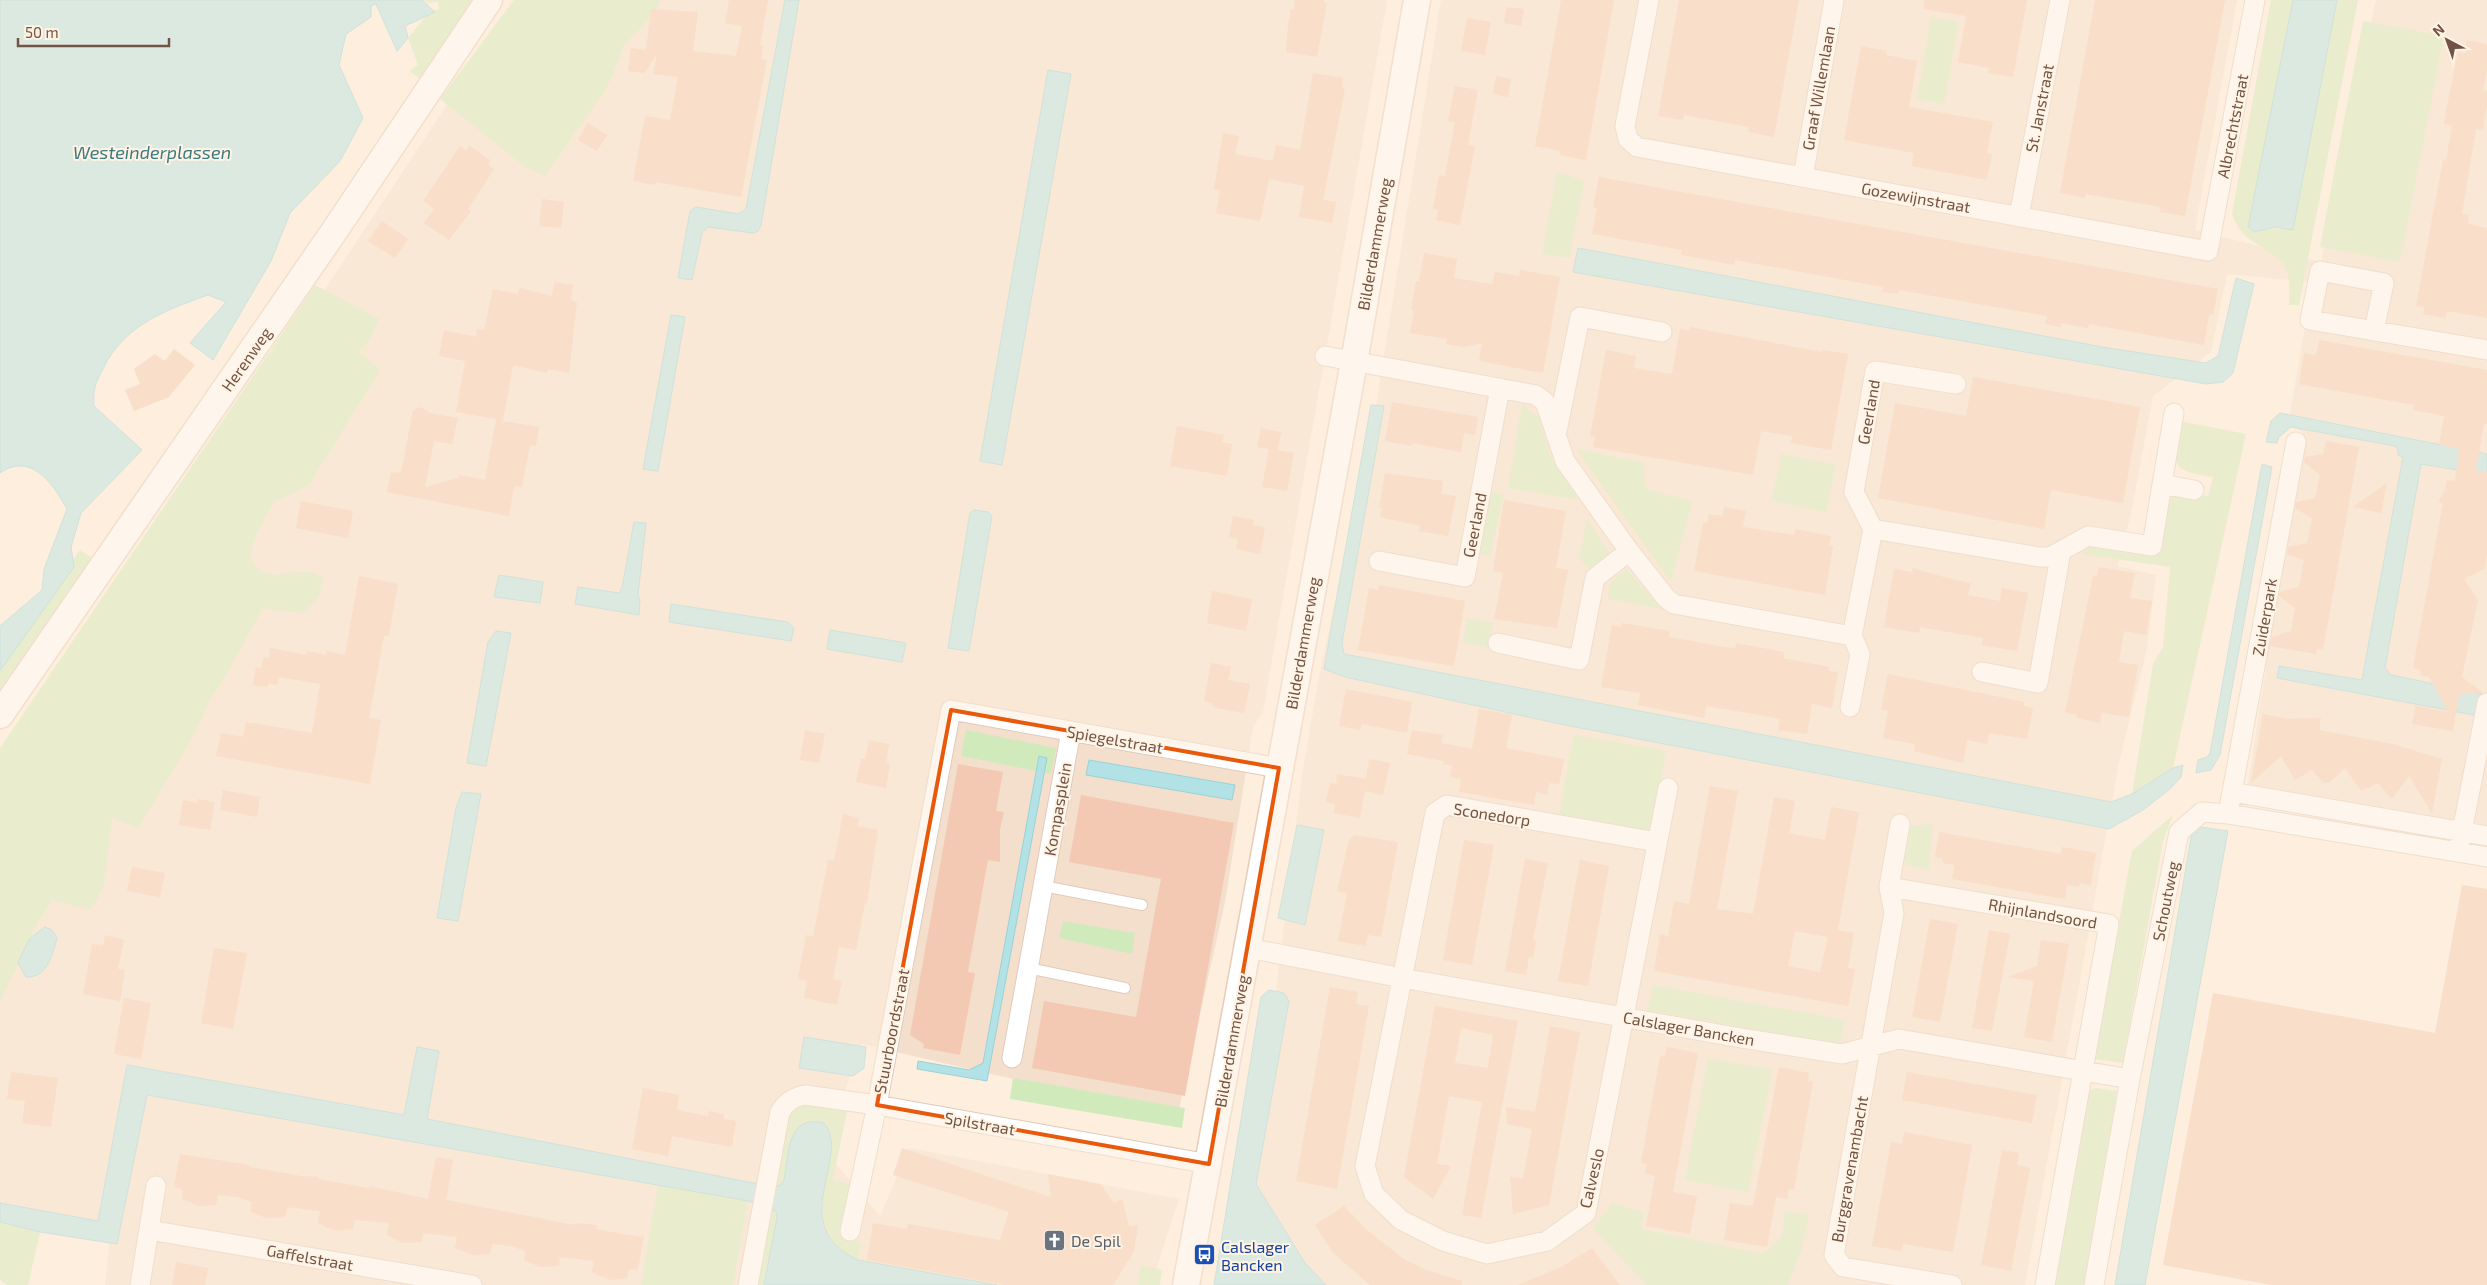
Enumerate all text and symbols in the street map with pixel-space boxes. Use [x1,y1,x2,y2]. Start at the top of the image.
scale bar [18,15,169,47]
north arrow [2422,15,2472,65]
text: N [2429,20,2448,40]
text: 50 m [25,23,59,41]
street label: Graaf Willemlaan [1798,24,1838,152]
street label: St. Janstraat [2021,62,2057,154]
street label: Albrechtstraat [2213,72,2251,180]
water label: Westeinderplassen [73,141,231,163]
street label: Bilderdammerweg [1353,176,1395,312]
street label: Gozewijnstraat [1860,178,1972,217]
street label: Herenweg [217,323,275,395]
street label: Geerland [1853,378,1883,446]
street label: Geerland [1458,491,1490,559]
street label: Bilderdammerweg [1281,575,1323,711]
street label: Zuiderpark [2248,576,2280,658]
street label: Spiegelstraat [1065,721,1165,757]
street label: Kompasplein [1039,761,1075,857]
street label: Sconedorp [1452,799,1532,829]
street label: Schoutweg [2148,859,2182,943]
street label: Rhijnlandsoord [1987,894,2099,933]
street label: Stuurboordstraat [870,967,912,1095]
street label: Bilderdammerweg [1210,973,1252,1109]
street label: Calslager Bancken [1622,1007,1756,1049]
street label: Burggravenambacht [1827,1094,1871,1244]
street label: Spilstraat [943,1107,1017,1139]
street label: Calveslo [1575,1146,1607,1210]
church icon: De Spil [1043,1228,1067,1252]
place label: De Spil [1071,1231,1121,1250]
place label: Calslager Bancken [1221,1237,1290,1274]
street label: Gaffelstraat [265,1240,355,1274]
bus stop icon: Calslager Bancken [1193,1243,1217,1267]

